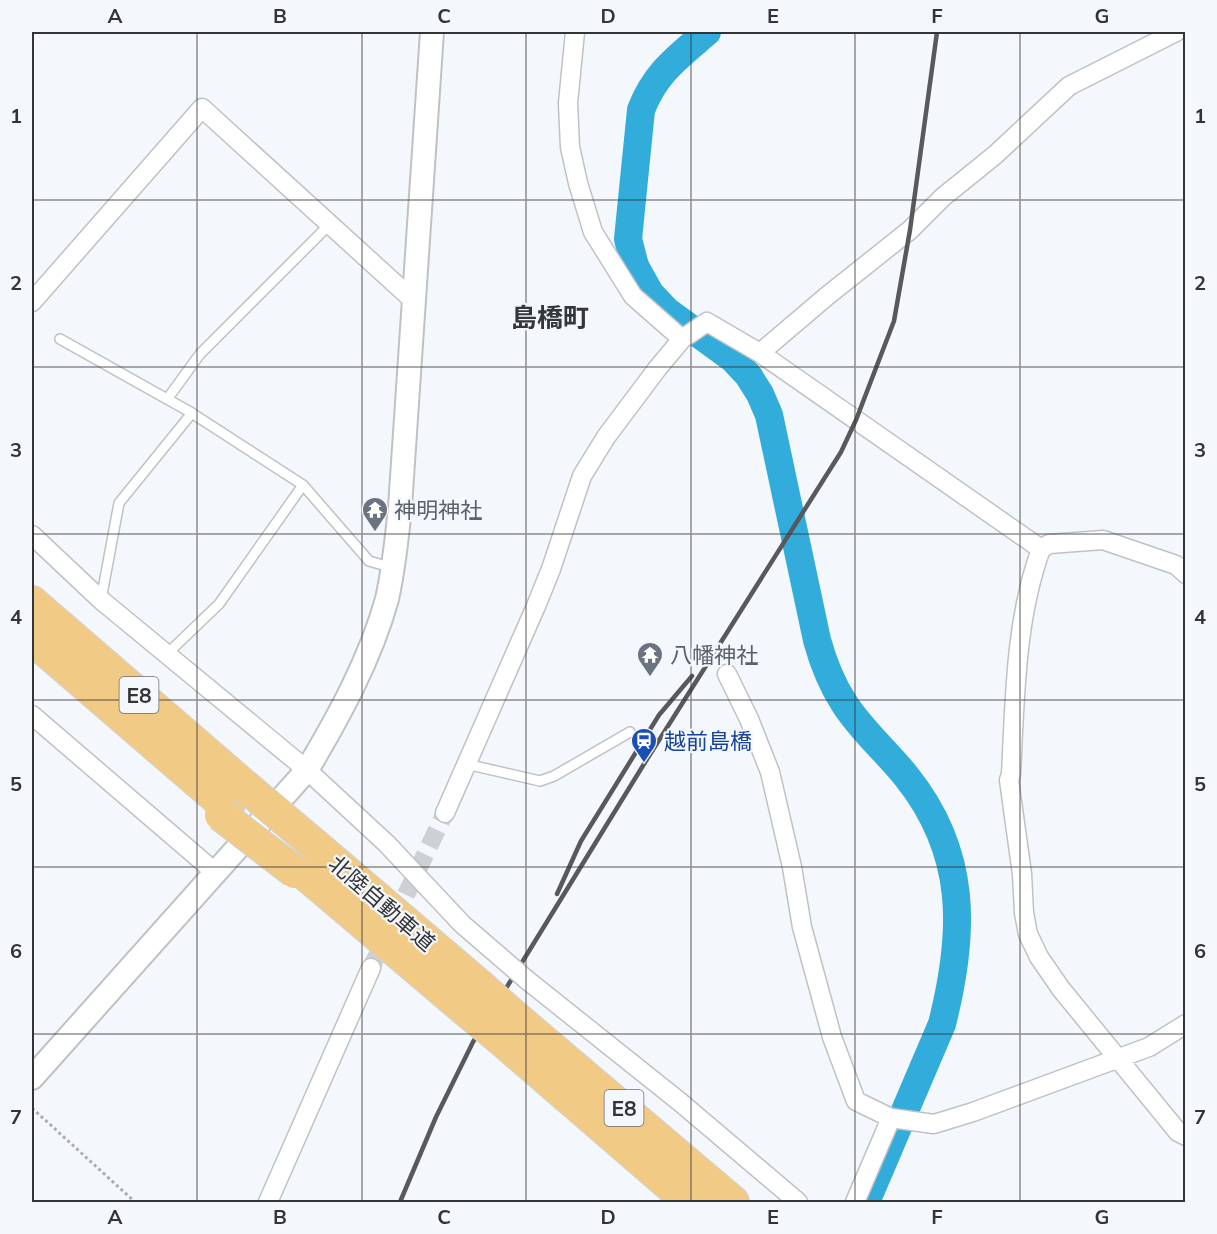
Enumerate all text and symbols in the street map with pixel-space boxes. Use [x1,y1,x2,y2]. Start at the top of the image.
text: A [108,3,123,28]
text: B [273,3,287,28]
text: C [437,3,451,28]
text: D [600,3,616,28]
text: E [767,3,779,28]
text: F [931,3,943,28]
text: G [1095,3,1109,28]
text: 1 [10,103,22,128]
text: 1 [1194,103,1206,128]
text: 2 [10,270,22,295]
text: 2 [1194,270,1206,295]
district label: 島橋町 [511,301,589,334]
text: 3 [10,437,22,462]
text: 3 [1194,437,1206,462]
temple icon: 神明神社 [360,495,390,533]
place label: 神明神社 [394,496,482,524]
text: 4 [10,604,22,629]
text: 4 [1194,604,1206,629]
temple icon: 八幡神社 [635,640,665,678]
place label: 八幡神社 [670,641,758,669]
road number: E8 [120,677,158,713]
station icon: 越前島橋 [629,726,659,764]
place label: 越前島橋 [664,727,752,755]
text: 5 [10,771,22,796]
text: 5 [1194,771,1206,796]
street label: 北陸自動車道 [323,849,441,957]
text: 6 [10,938,22,963]
text: 6 [1194,938,1206,963]
road number: E8 [604,1090,644,1126]
text: 7 [10,1104,22,1129]
text: 7 [1194,1104,1206,1129]
text: A [108,1204,123,1229]
text: B [273,1204,287,1229]
text: C [437,1204,451,1229]
text: D [600,1204,616,1229]
text: E [767,1204,779,1229]
text: F [931,1204,943,1229]
text: G [1095,1204,1109,1229]

